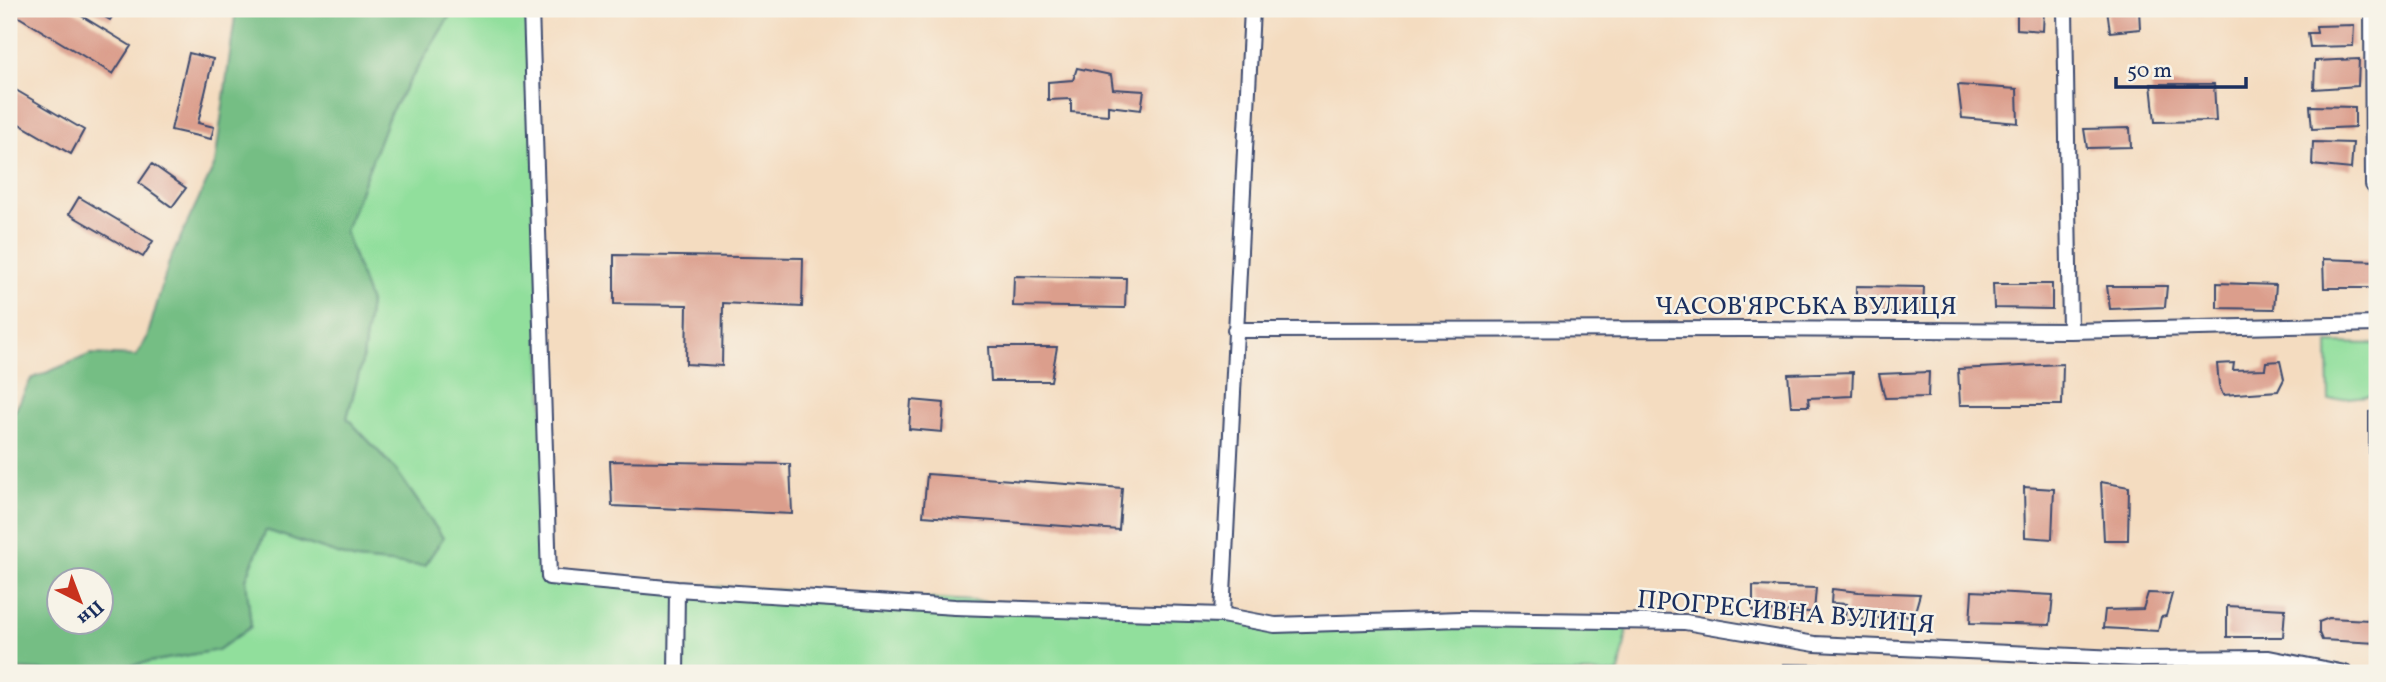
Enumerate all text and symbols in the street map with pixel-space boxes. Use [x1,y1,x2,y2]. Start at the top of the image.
scale bar [2116,46,2246,90]
text: 50 m [2127,57,2172,86]
street label: ЧАСОВ'ЯРСЬКА ВУЛИЦЯ [1655,289,1957,325]
north arrow [46,566,116,636]
street label: ПРОГРЕСИВНА ВУЛИЦЯ [1636,582,1936,644]
text: Пн [71,593,109,631]

